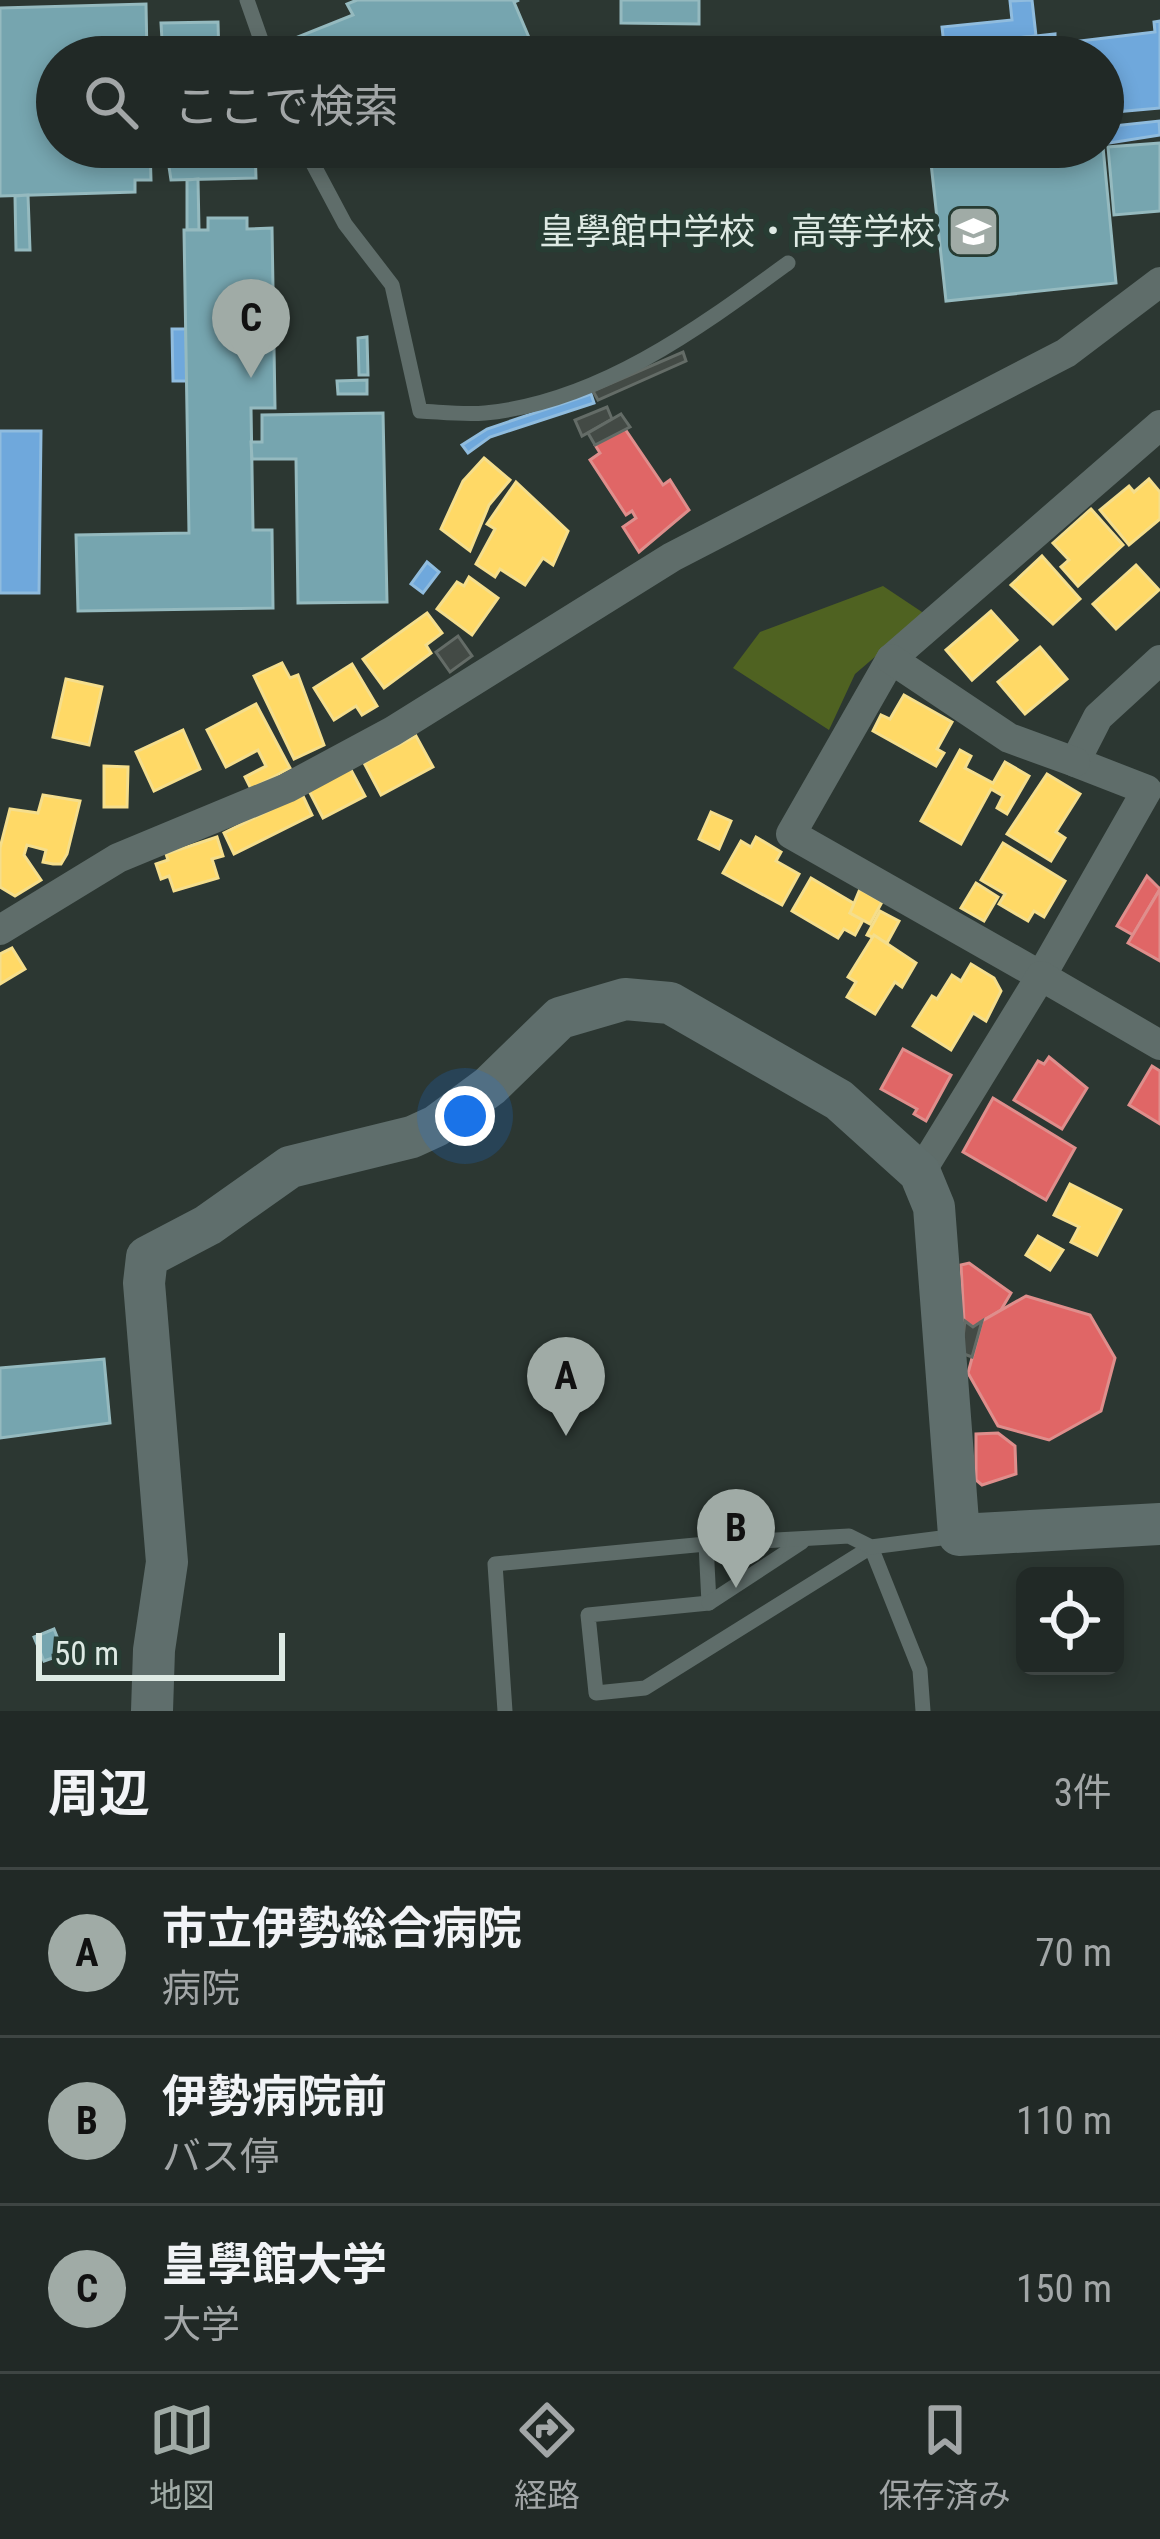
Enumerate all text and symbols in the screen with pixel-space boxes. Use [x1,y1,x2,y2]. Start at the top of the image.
search box [36,36,1124,168]
icon: search [78,69,144,135]
text: ここで検索 [174,80,399,133]
school or university icon: 皇學館中学校・高等学校 [946,204,1002,260]
place label: 皇學館中学校・高等学校 [539,211,935,253]
pin: C [212,279,290,378]
your location [435,1086,495,1146]
pin: A [527,1337,605,1436]
pin: B [697,1489,775,1588]
map controls [1016,1567,1124,1675]
button: locate [1016,1567,1124,1675]
scale bar [36,1627,285,1680]
text: 50 m [54,1634,119,1673]
text: 周辺 [48,1764,150,1823]
text: 3件 [1054,1770,1112,1816]
text: 市立伊勢総合病院 [162,1902,522,1955]
text: A [75,1930,99,1976]
text: 70 m [1035,1930,1112,1976]
text: 病院 [162,1966,240,2012]
text: 伊勢病院前 [162,2070,387,2123]
text: B [76,2098,98,2144]
text: 110 m [1016,2098,1112,2144]
text: バス停 [162,2134,279,2180]
text: 皇學館大学 [162,2238,387,2291]
text: C [76,2266,98,2312]
text: 150 m [1016,2266,1112,2312]
text: 大学 [162,2302,240,2348]
tab: 地図 [149,2397,215,2517]
tab: 経路 [514,2397,580,2517]
tab: 保存済み [879,2397,1011,2517]

